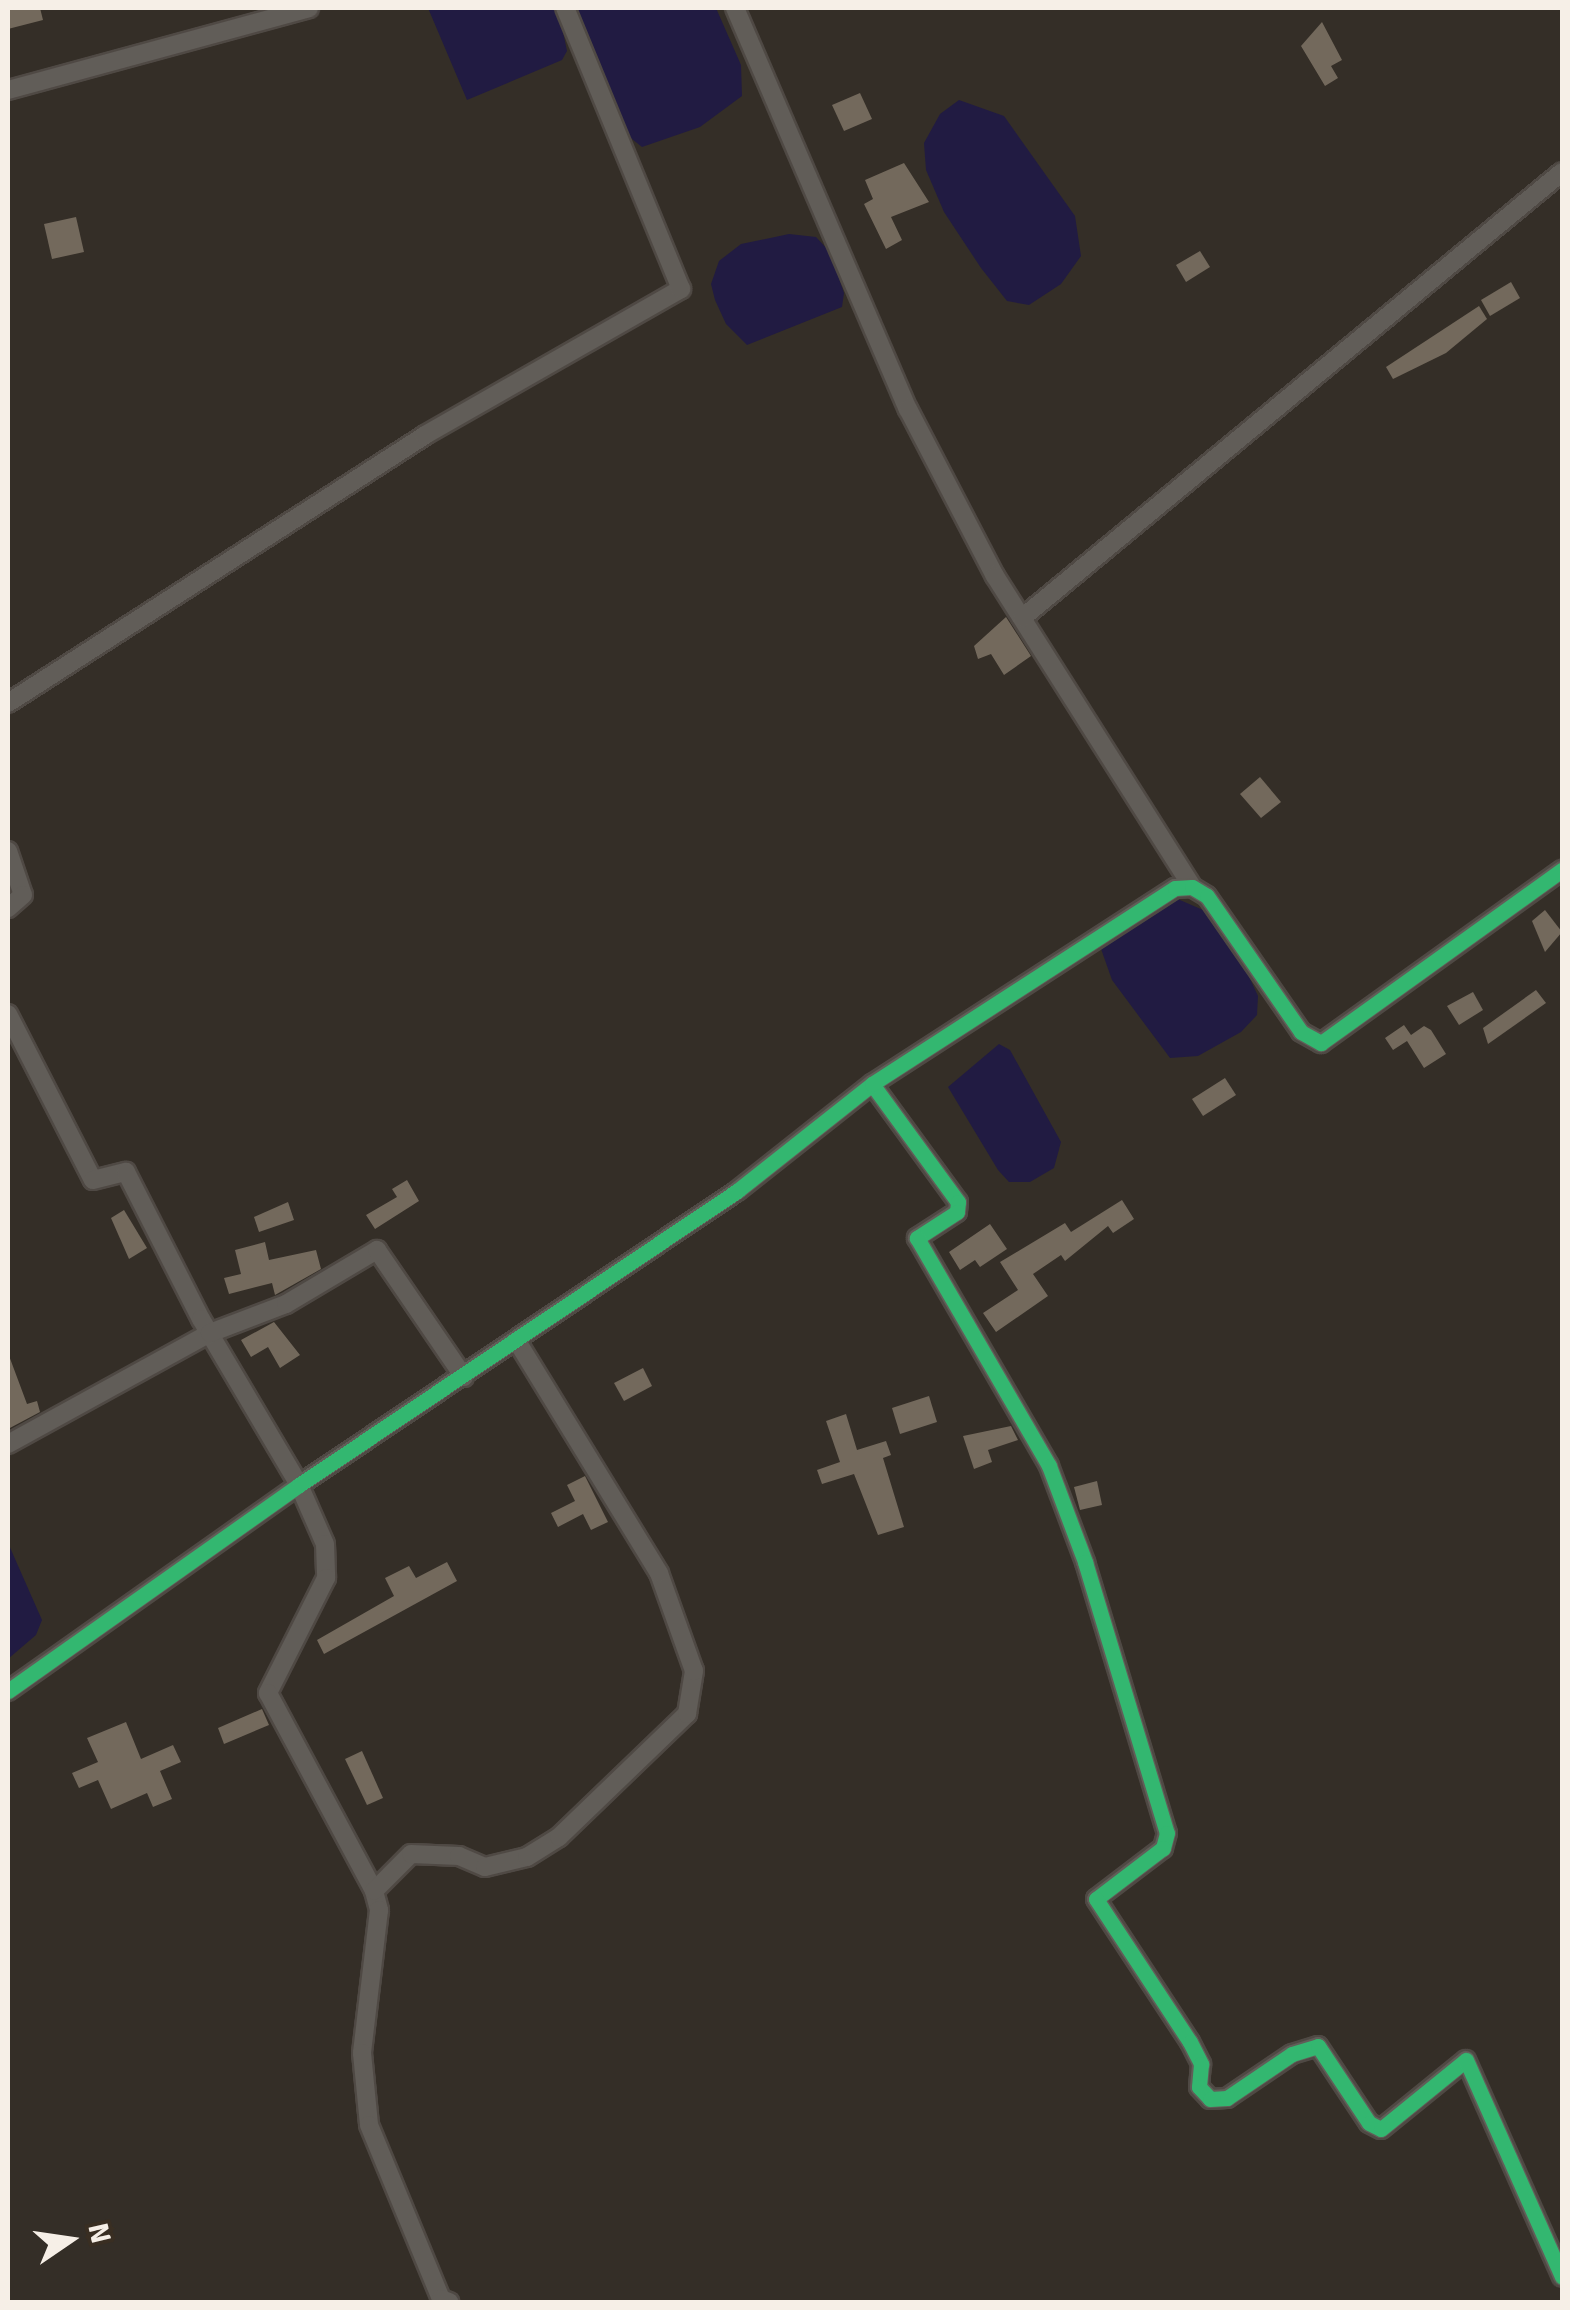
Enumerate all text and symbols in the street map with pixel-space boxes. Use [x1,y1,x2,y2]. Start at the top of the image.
north arrow [20,2190,120,2290]
text: N [80,2220,118,2247]

